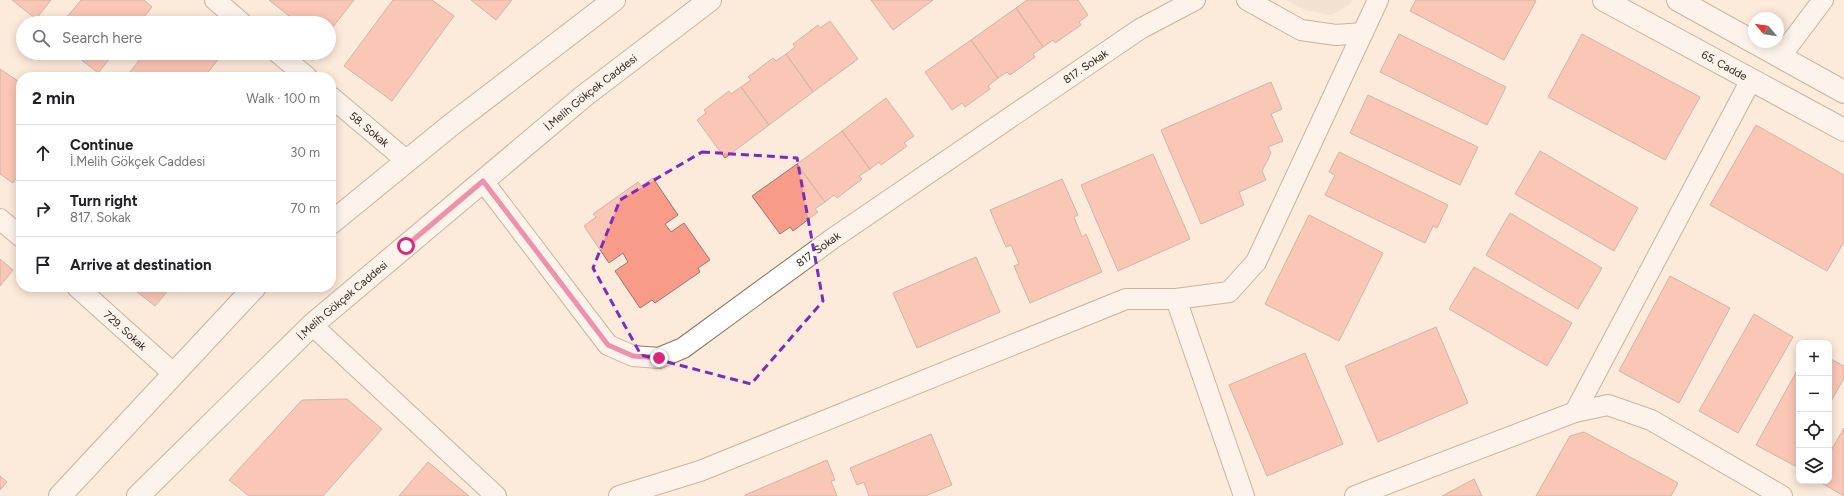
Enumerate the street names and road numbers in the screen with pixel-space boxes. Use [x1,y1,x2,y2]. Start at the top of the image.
street label: 817. Sokak [1061,46,1111,86]
street label: 65. Cadde [1699,48,1750,83]
street label: İ.Melih Gökçek Caddesi [542,52,639,133]
street label: 58. Sokak [347,109,392,150]
street label: 817. Sokak [793,228,843,270]
street label: İ.Melih Gökçek Caddesi [294,258,390,342]
street label: 729. Sokak [101,308,150,353]

